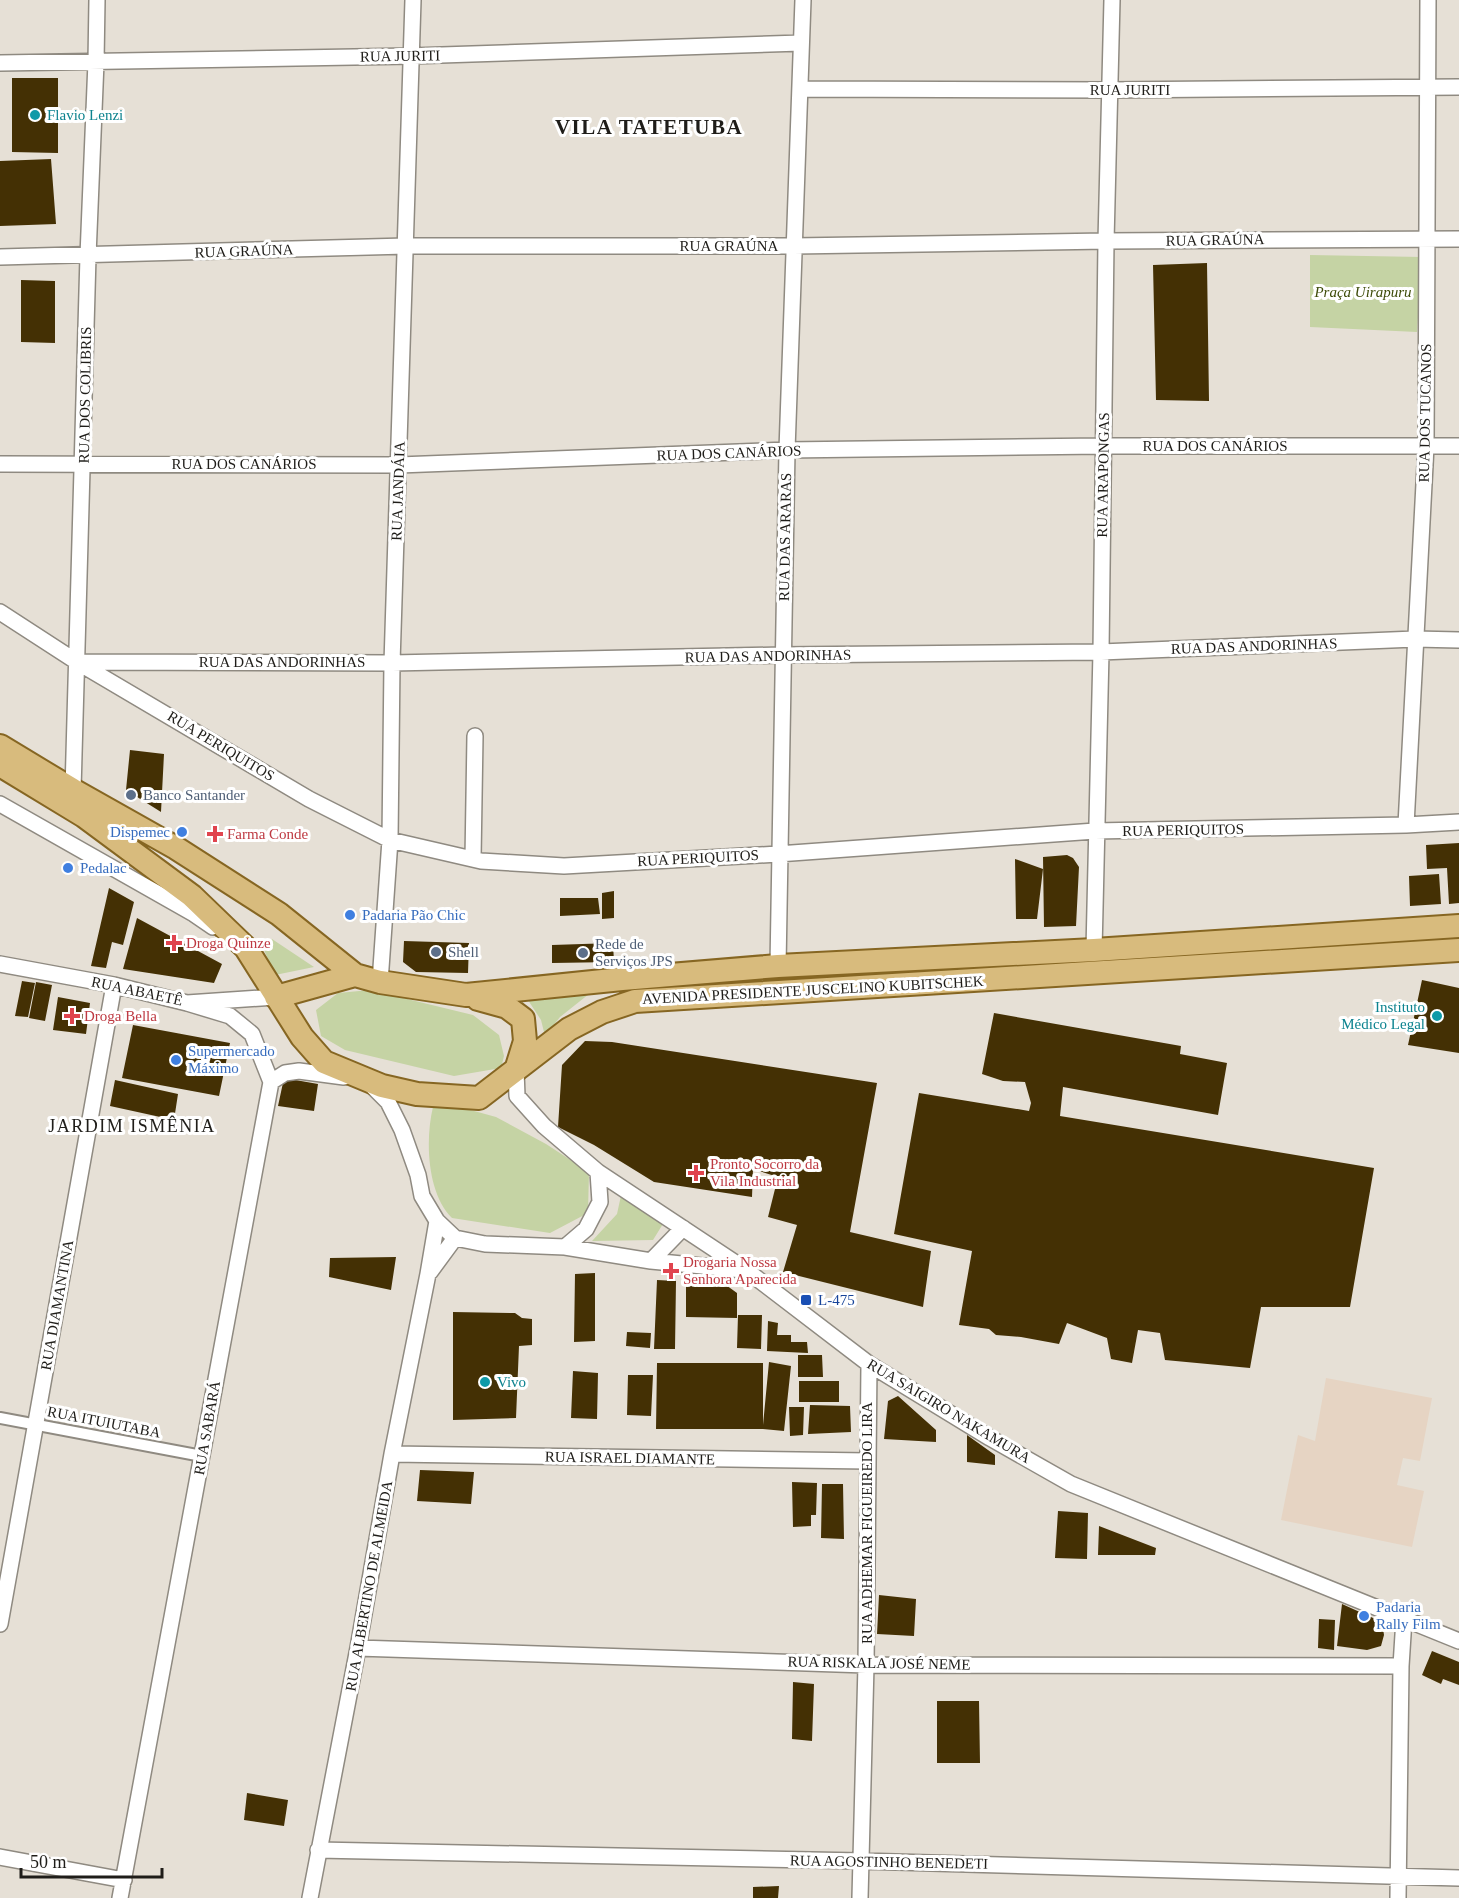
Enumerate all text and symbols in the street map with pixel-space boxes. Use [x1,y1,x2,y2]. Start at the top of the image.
street label: RUA JURITI [360,47,440,65]
street label: RUA JURITI [1090,82,1170,98]
place label: Flavio Lenzi [47,107,123,123]
marker: Flavio Lenzi [28,108,42,122]
district label: VILA TATETUBA [555,115,743,139]
street label: RUA GRAÚNA [1165,231,1265,249]
street label: RUA GRAÚNA [680,238,779,254]
street label: RUA GRAÚNA [194,241,294,261]
park label: Praça Uirapuru [1313,284,1412,300]
street label: RUA DOS COLIBRIS [76,327,94,463]
street label: RUA DOS TUCANOS [1416,343,1434,483]
street label: RUA ARAPONGAS [1094,412,1112,538]
street label: RUA DOS CANÁRIOS [1142,438,1288,454]
street label: RUA JANDÁIA [388,441,408,541]
street label: RUA DOS CANÁRIOS [656,442,802,464]
street label: RUA DOS CANÁRIOS [171,456,317,472]
street label: RUA DAS ARARAS [776,473,794,601]
street label: RUA DAS ANDORINHAS [1170,635,1338,657]
street label: RUA DAS ANDORINHAS [685,647,851,665]
street label: RUA DAS ANDORINHAS [199,654,365,670]
street label: RUA PERIQUITOS [165,708,277,784]
place label: Banco Santander [143,787,245,803]
marker: Banco Santander [124,788,138,802]
street label: RUA PERIQUITOS [1122,821,1244,839]
place label: Dispemec [110,824,170,840]
marker: Dispemec [175,825,189,839]
place label: Farma Conde [227,826,309,842]
marker: Farma Conde [208,827,222,841]
street label: RUA PERIQUITOS [637,847,759,869]
place label: Pedalac [80,860,127,876]
marker: Pedalac [61,861,75,875]
place label: Padaria Pão Chic [362,907,466,923]
marker: Padaria Pão Chic [343,908,357,922]
place label: Droga Quinze [186,935,271,951]
marker: Droga Quinze [167,936,181,950]
place label: Rede de Serviços JPS [595,936,673,969]
place label: Shell [448,944,479,960]
marker: Shell [429,945,443,959]
marker: Rede de Serviços JPS [576,946,590,960]
street label: AVENIDA PRESIDENTE JUSCELINO KUBITSCHEK [642,973,984,1007]
street label: RUA ABAETÊ [90,974,184,1008]
place label: Instituto Médico Legal [1341,999,1425,1032]
place label: Droga Bella [84,1008,157,1024]
marker: Droga Bella [65,1009,79,1023]
marker: Instituto Médico Legal [1430,1009,1444,1023]
place label: Supermercado Máximo [188,1043,275,1076]
marker: Supermercado Máximo [169,1053,183,1067]
district label: JARDIM ISMÊNIA [48,1115,216,1136]
place label: Pronto Socorro da Vila Industrial [710,1156,819,1189]
marker: Pronto Socorro da Vila Industrial [687,1164,705,1182]
street label: RUA DIAMANTINA [38,1238,76,1371]
place label: Drogaria Nossa Senhora Aparecida [683,1254,797,1287]
marker: Drogaria Nossa Senhora Aparecida [664,1264,678,1278]
place label: L-475 [818,1292,855,1308]
marker: L-475 [799,1293,813,1307]
street label: RUA SAIGIRO NAKAMURA [865,1356,1034,1466]
place label: Vivo [497,1374,526,1390]
marker: Vivo [478,1375,492,1389]
street label: RUA SABARÁ [191,1379,223,1476]
street label: RUA ADHEMAR FIGUEIREDO LIRA [859,1402,875,1644]
street label: RUA ITUIUTABA [46,1403,162,1441]
street label: RUA ISRAEL DIAMANTE [545,1449,715,1467]
street label: RUA ALBERTINO DE ALMEIDA [343,1479,395,1693]
place label: Padaria Rally Film [1376,1599,1441,1632]
marker: Padaria Rally Film [1357,1609,1371,1623]
street label: RUA RISKALA JOSÉ NEME [787,1653,971,1673]
scale bar [21,1841,162,1879]
text: 50 m [30,1852,67,1872]
street label: RUA AGOSTINHO BENEDETI [790,1852,988,1872]

